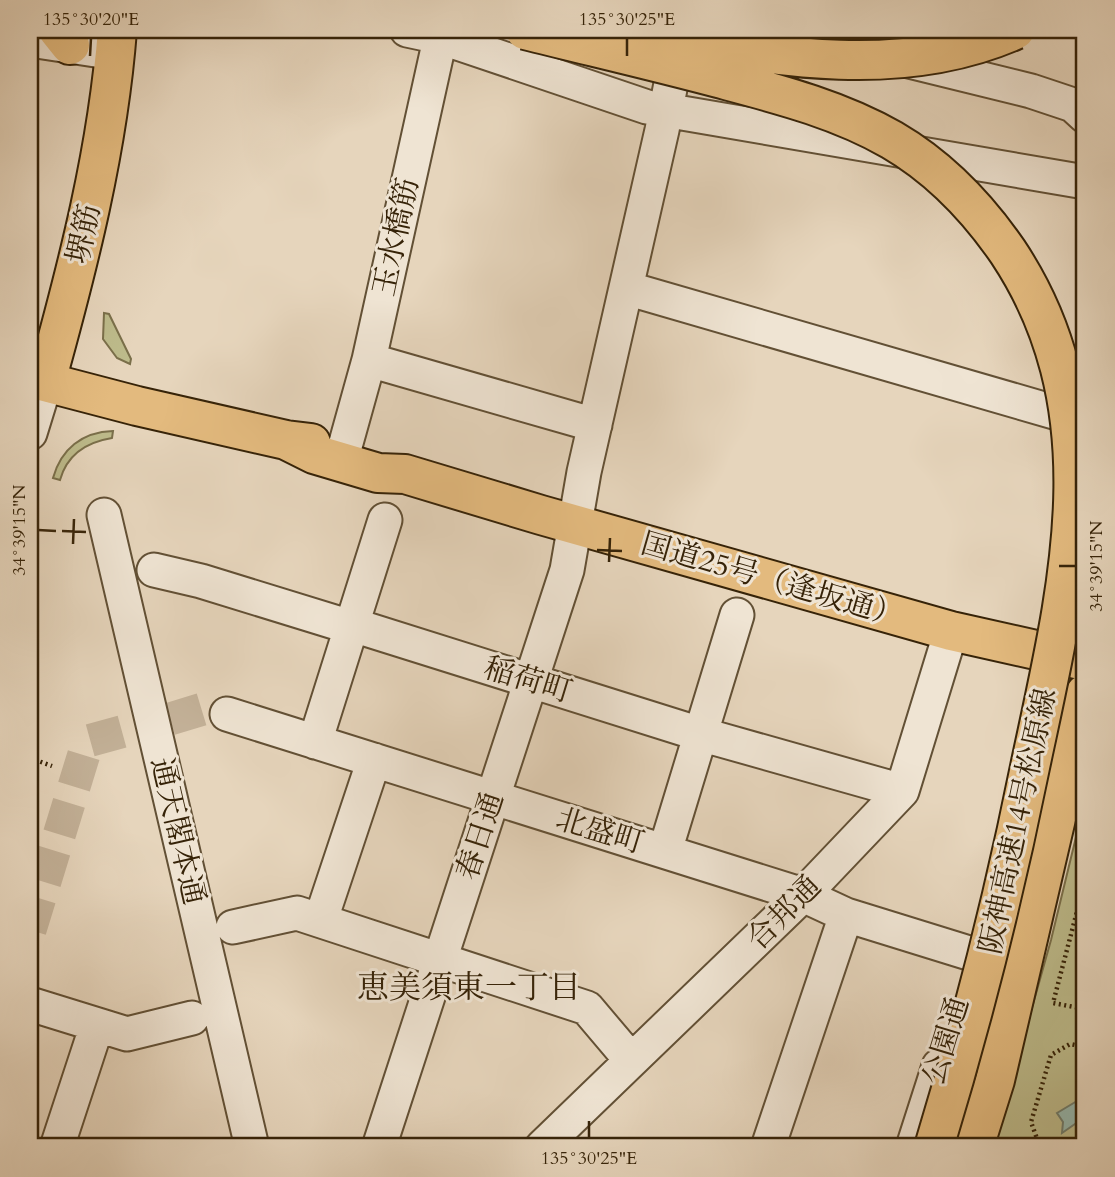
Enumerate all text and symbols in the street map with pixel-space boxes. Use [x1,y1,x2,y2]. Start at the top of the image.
text: 135°30'20"E [43,7,139,32]
text: 135°30'25"E [579,7,675,32]
street label: 玉水橋筋 [363,174,429,300]
street label: 堺筋 [58,200,110,268]
text: 34°39'15"N [7,484,32,576]
text: 34°39'15"N [1084,520,1109,612]
street label: 国道25号（逢坂通） [636,523,908,637]
street label: 稲荷町 [479,647,577,713]
street label: 阪神高速14号松原線 [970,684,1066,958]
street label: 通天閣本通 [141,753,215,909]
street label: 春日通 [447,787,513,885]
street label: 北盛町 [551,798,649,864]
street label: 合邦通 [738,867,830,959]
district label: 恵美須東一丁目 [357,966,581,1010]
street label: 公園通 [913,992,979,1090]
text: 135°30'25"E [541,1146,637,1171]

